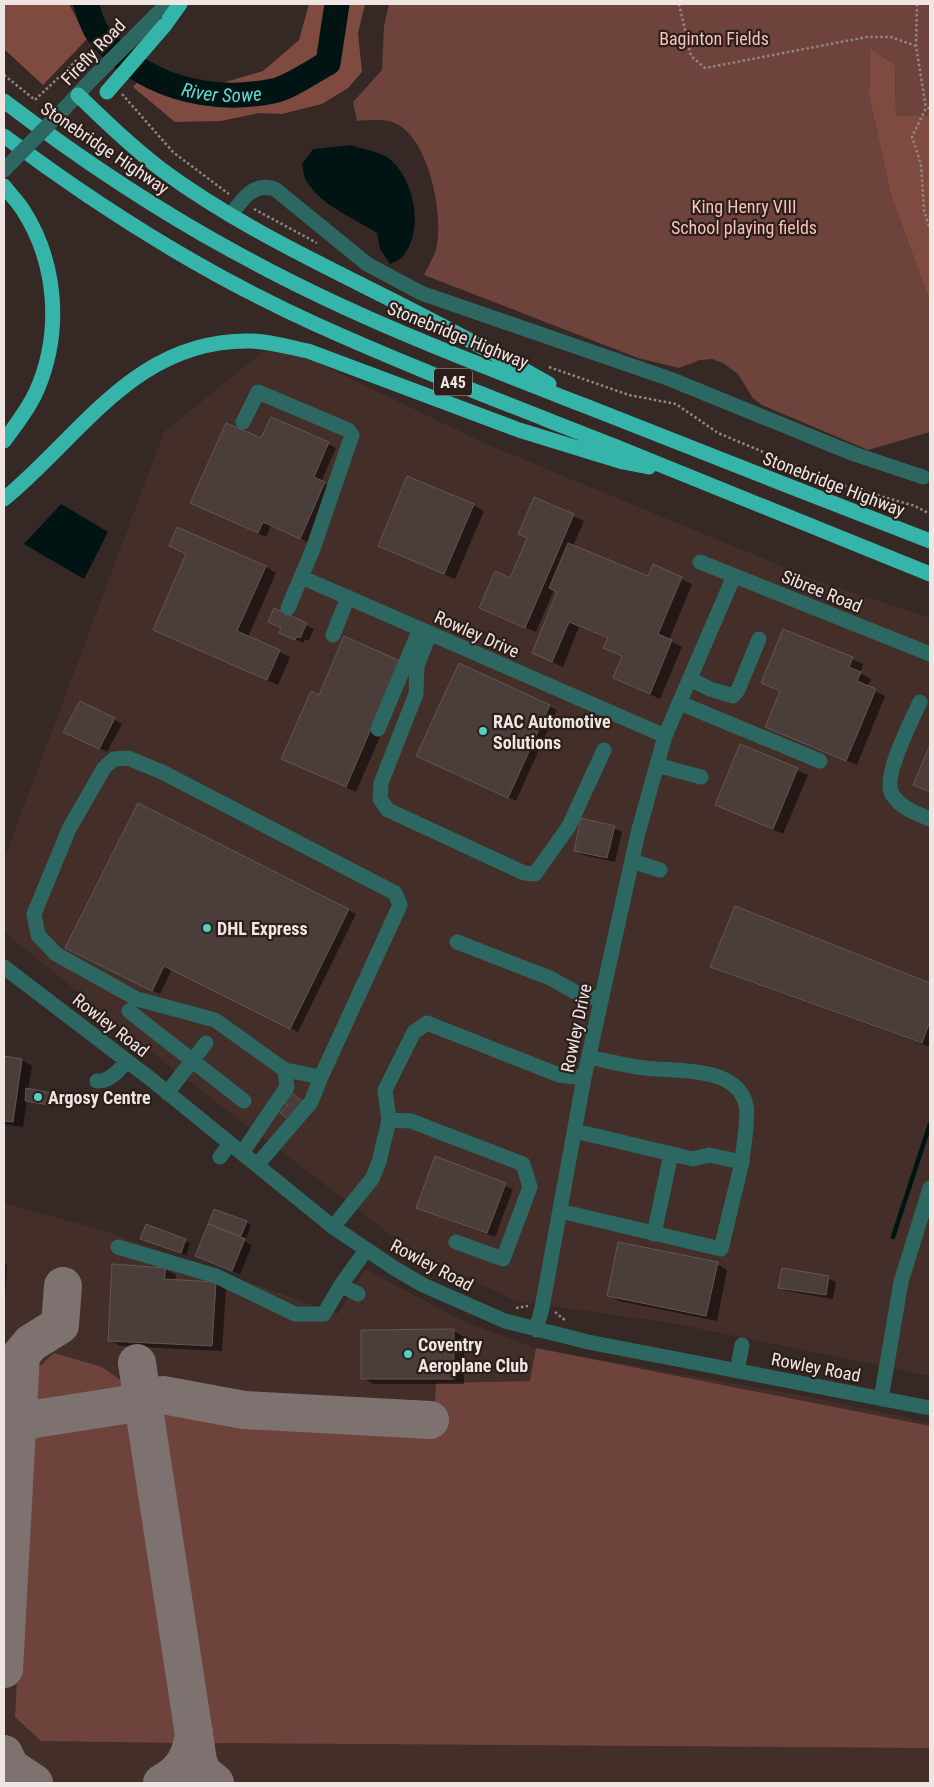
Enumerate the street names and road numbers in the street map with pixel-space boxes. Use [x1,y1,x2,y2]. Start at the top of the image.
street label: Firefly Road [56,15,130,89]
street label: Stonebridge Highway [37,97,174,199]
street label: Stonebridge Highway [384,297,532,373]
road number: A45 [434,368,472,396]
street label: Stonebridge Highway [760,447,908,521]
street label: Sibree Road [779,565,865,617]
street label: Rowley Drive [431,606,523,662]
street label: Rowley Drive [556,982,596,1074]
street label: Rowley Road [69,989,153,1061]
street label: Rowley Road [387,1234,477,1296]
street label: Rowley Road [770,1348,862,1386]

